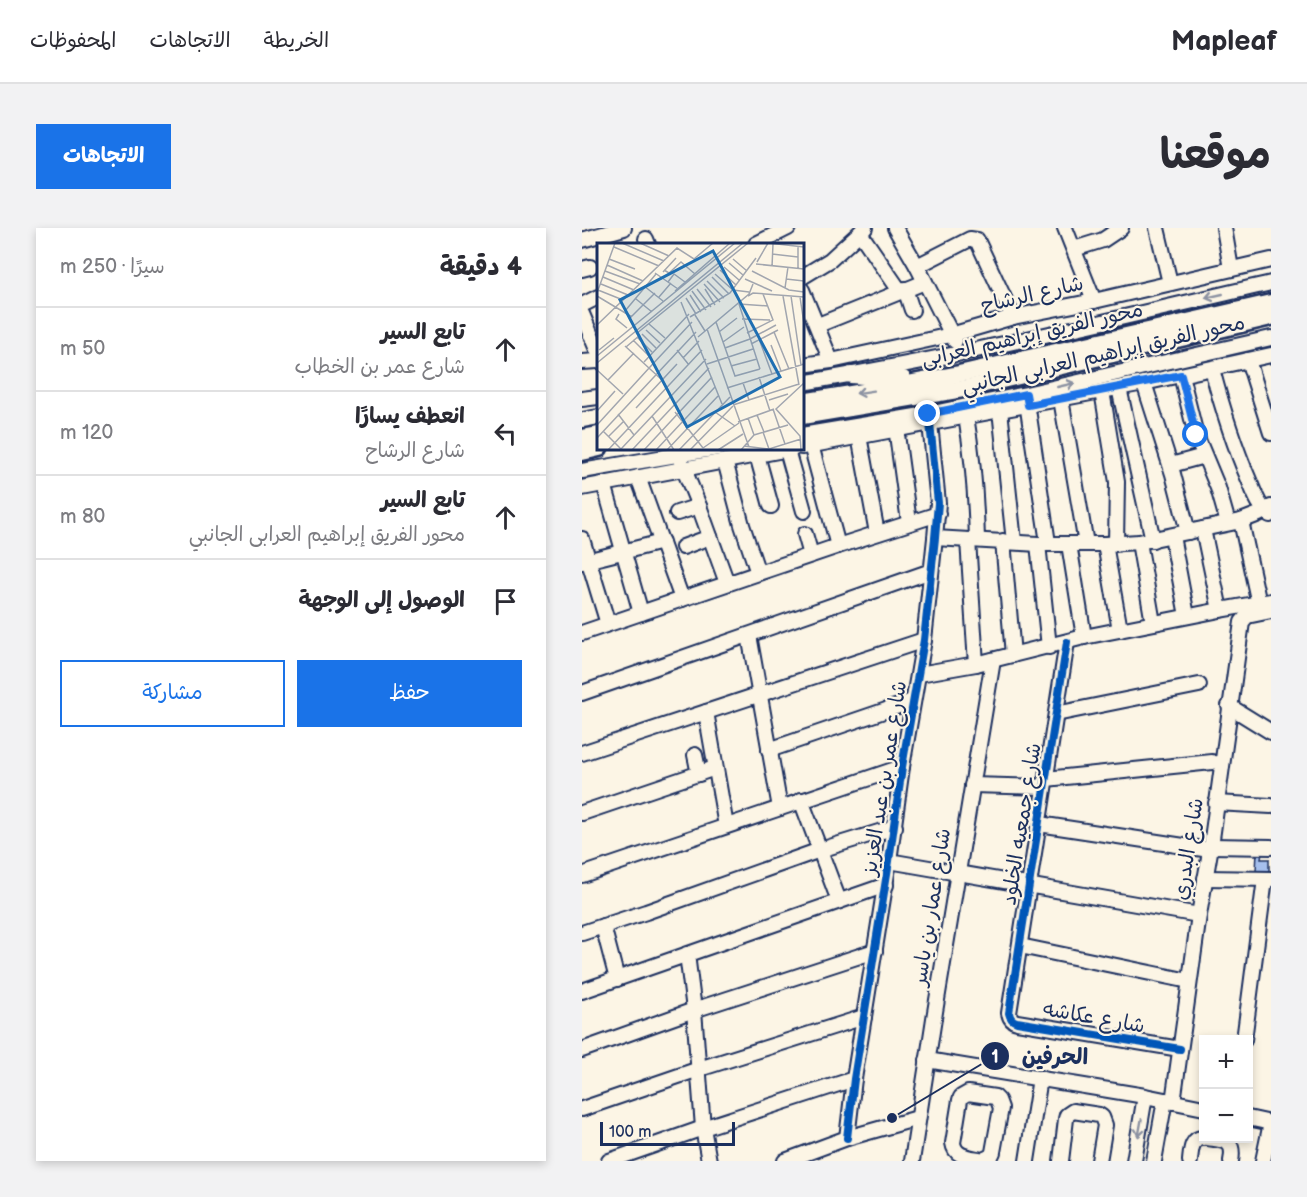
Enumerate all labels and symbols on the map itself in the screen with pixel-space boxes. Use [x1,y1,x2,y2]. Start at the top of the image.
inset map [597,243,804,450]
street label: شارع الرشاح [978,271,1086,320]
one-way arrow [1205,291,1224,302]
street label: محور الفريق إبراهيم العرابى [919,297,1146,375]
street label: محور الفريق إبراهيم العرابى الجانبي [959,310,1249,405]
one-way arrow [1056,378,1075,390]
one-way arrow [856,387,876,398]
route end [914,400,940,426]
route start [1182,421,1208,447]
street label: شارع عمر بن عبد العزيز [856,679,914,879]
street label: شارع جمعيه الخلود [996,741,1049,907]
street label: شارع البدري [1168,796,1211,902]
street label: شارع عمار بن ياسر [906,826,958,990]
street label: شارع عكاشه [1041,996,1147,1041]
callout: الحرفين [980,1036,1100,1076]
text: الحرفين [1022,1044,1088,1071]
text: 1 [991,1047,999,1068]
one-way arrow [1134,1118,1145,1138]
scale bar [600,1119,735,1146]

